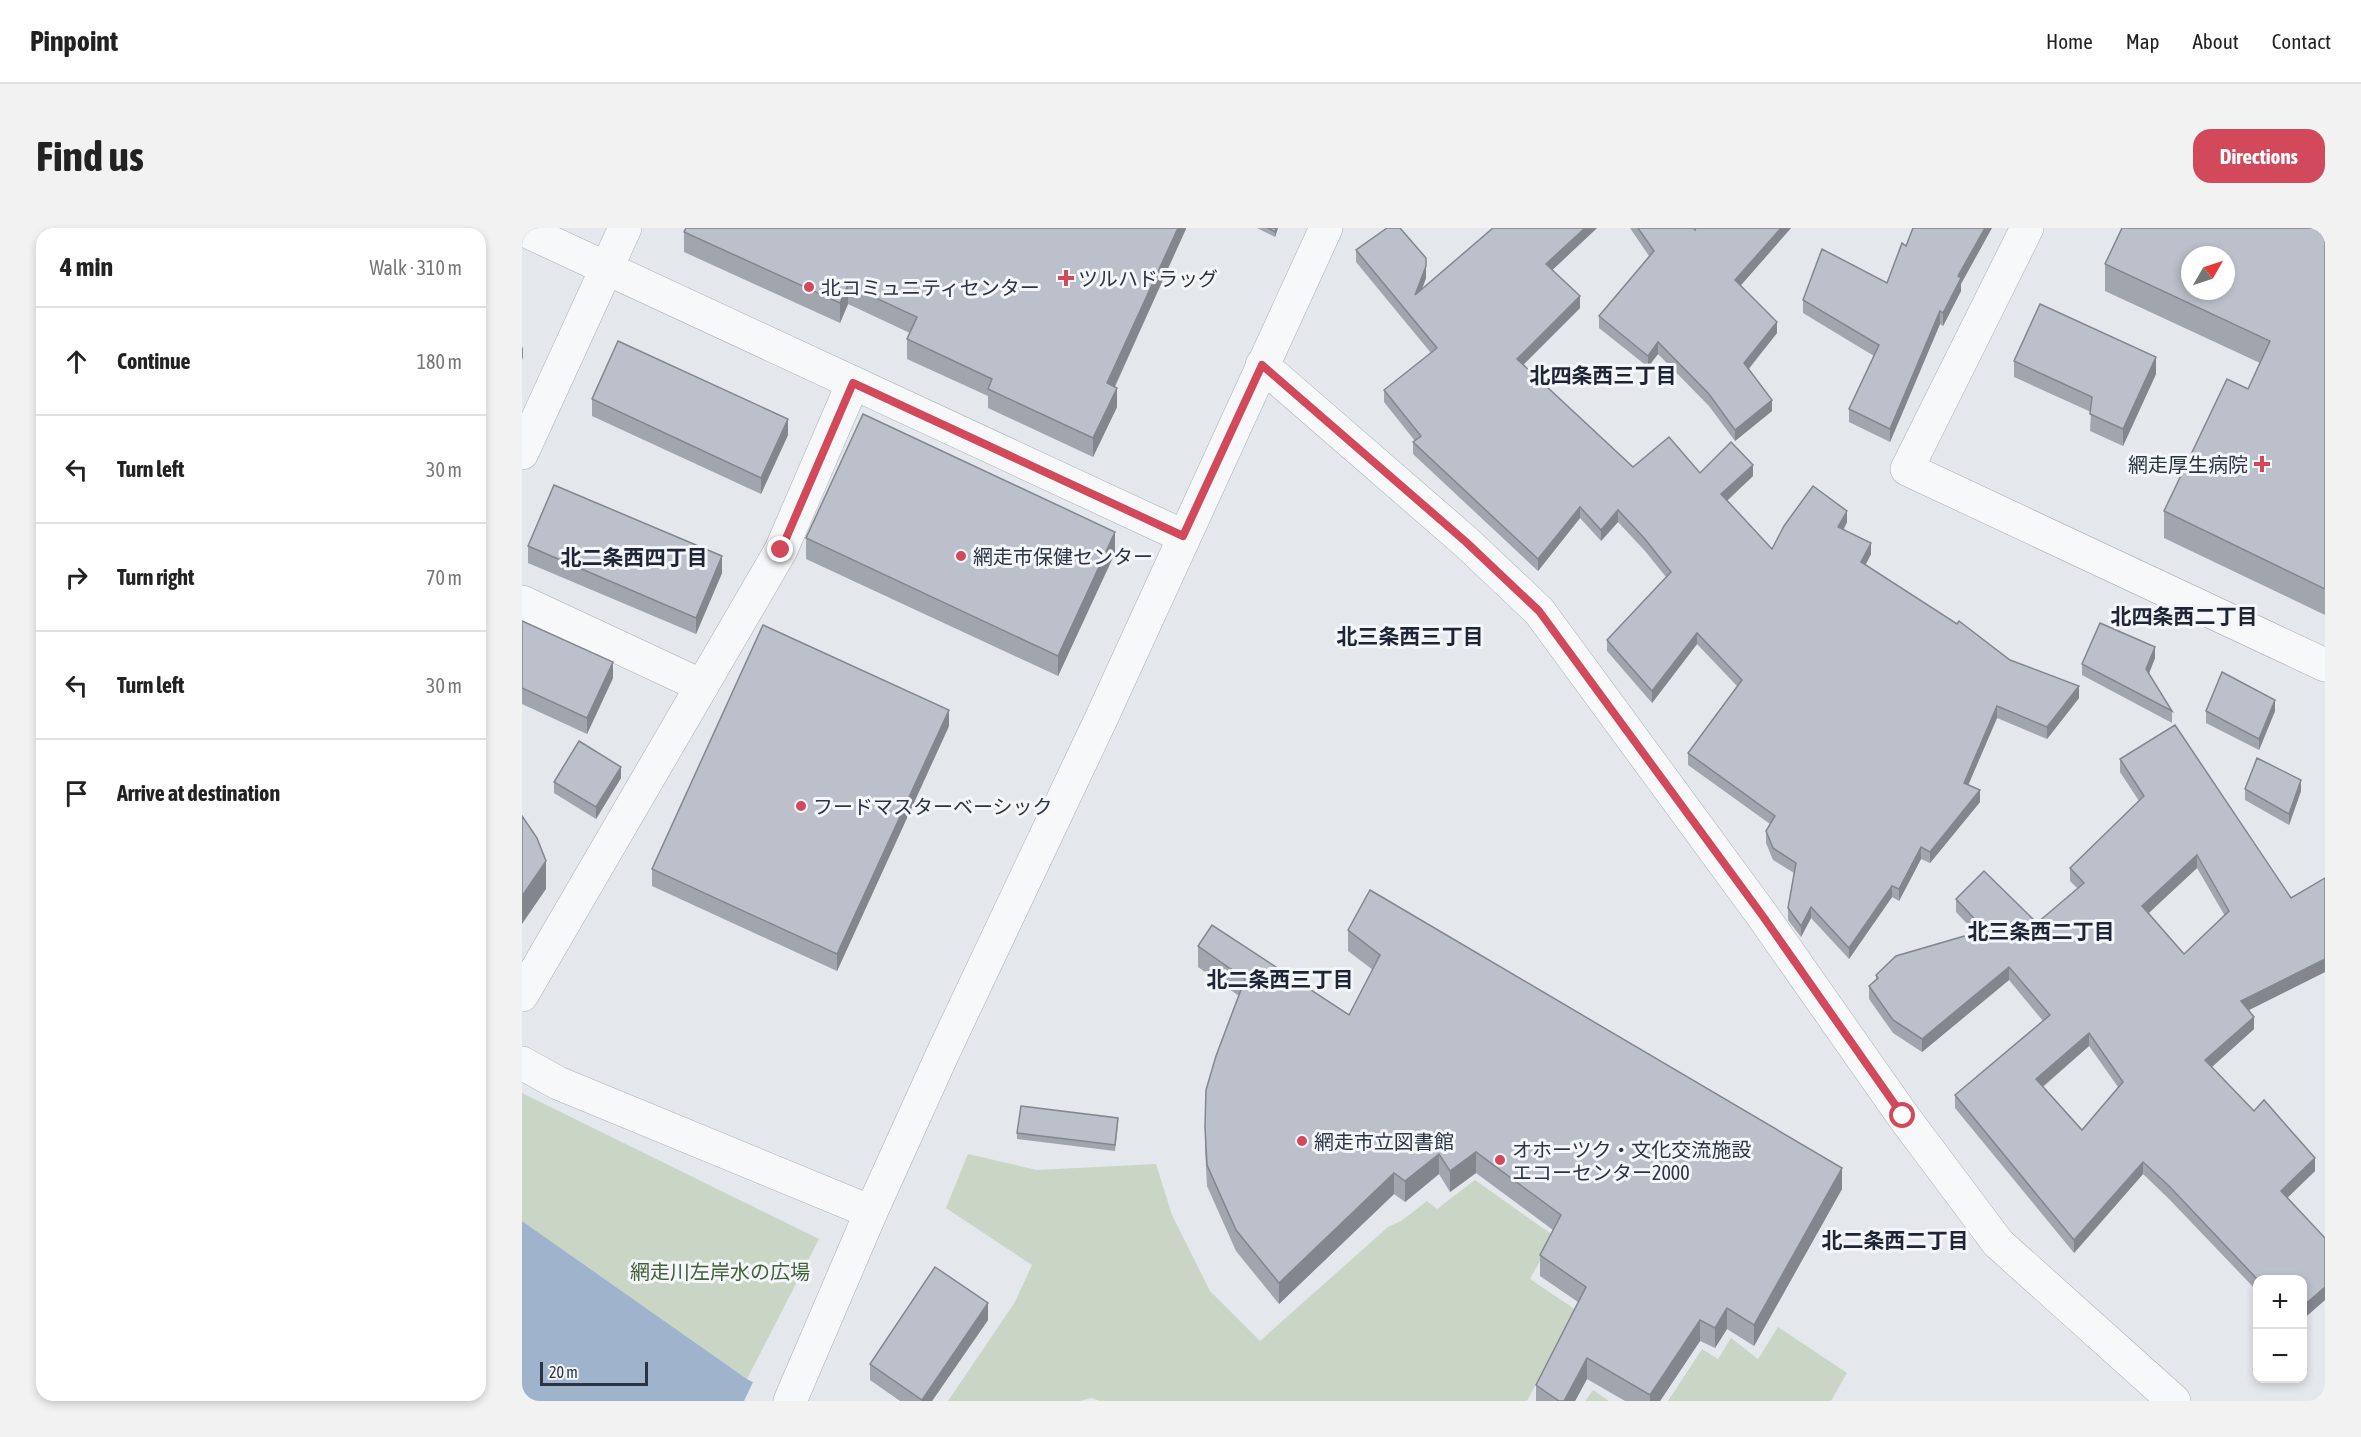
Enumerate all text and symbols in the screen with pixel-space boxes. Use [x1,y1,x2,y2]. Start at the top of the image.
text: Pinpoint [30,25,118,57]
text: Home [2046,29,2093,53]
text: Map [2126,29,2160,53]
text: About [2193,29,2239,53]
text: Contact [2272,29,2331,53]
button: Directions [2193,129,2325,183]
text: Find us [36,132,144,180]
north arrow [2181,246,2235,300]
text: 4 min [60,252,113,282]
text: Walk · 310 m [370,256,462,279]
place label: ツルハドラッグ [1078,267,1218,290]
marker: ツルハドラッグ [1059,271,1073,285]
place label: 北コミュニティセンター [821,276,1040,299]
marker: 北コミュニティセンター [802,280,816,294]
icon: ahead [60,345,93,378]
text: Continue [117,348,191,374]
text: 180 m [417,350,462,373]
district label: 北四条西三丁目 [1530,363,1677,387]
icon: left [60,453,93,486]
place label: 網走厚生病院 [2128,453,2248,476]
marker: 網走厚生病院 [2253,455,2271,473]
text: Turn left [117,456,184,482]
text: 30 m [426,458,462,481]
route end [767,536,793,562]
district label: 北二条西四丁目 [561,545,708,569]
place label: 網走市保健センター [973,545,1153,568]
marker: 網走市保健センター [954,549,968,563]
icon: right [60,561,93,594]
text: Turn right [117,564,194,590]
text: 70 m [426,566,462,589]
district label: 北四条西二丁目 [2111,604,2258,628]
district label: 北三条西三丁目 [1337,624,1484,648]
icon: left [60,669,93,702]
text: Turn left [117,672,184,698]
text: 30 m [426,674,462,697]
icon: arrive [60,777,93,810]
text: Arrive at destination [117,780,280,806]
place label: フードマスターベーシック [813,795,1053,818]
marker: フードマスターベーシック [794,799,808,813]
district label: 北三条西二丁目 [1968,919,2115,943]
district label: 北二条西三丁目 [1207,967,1354,991]
route start [1889,1102,1915,1128]
place label: 網走市立図書館 [1314,1130,1454,1153]
marker: 網走市立図書館 [1295,1134,1309,1148]
place label: オホーツク・文化交流施設 エコーセンター2000 [1512,1138,1751,1184]
marker: オホーツク・文化交流施設 エコーセンター2000 [1493,1153,1507,1167]
district label: 北二条西二丁目 [1822,1228,1969,1252]
park label: 網走川左岸水の広場 [630,1260,810,1283]
map controls [2253,1275,2307,1383]
button: + [2253,1275,2307,1329]
button: − [2253,1329,2307,1383]
scale bar [540,1359,648,1386]
text: 20 m [549,1363,578,1381]

